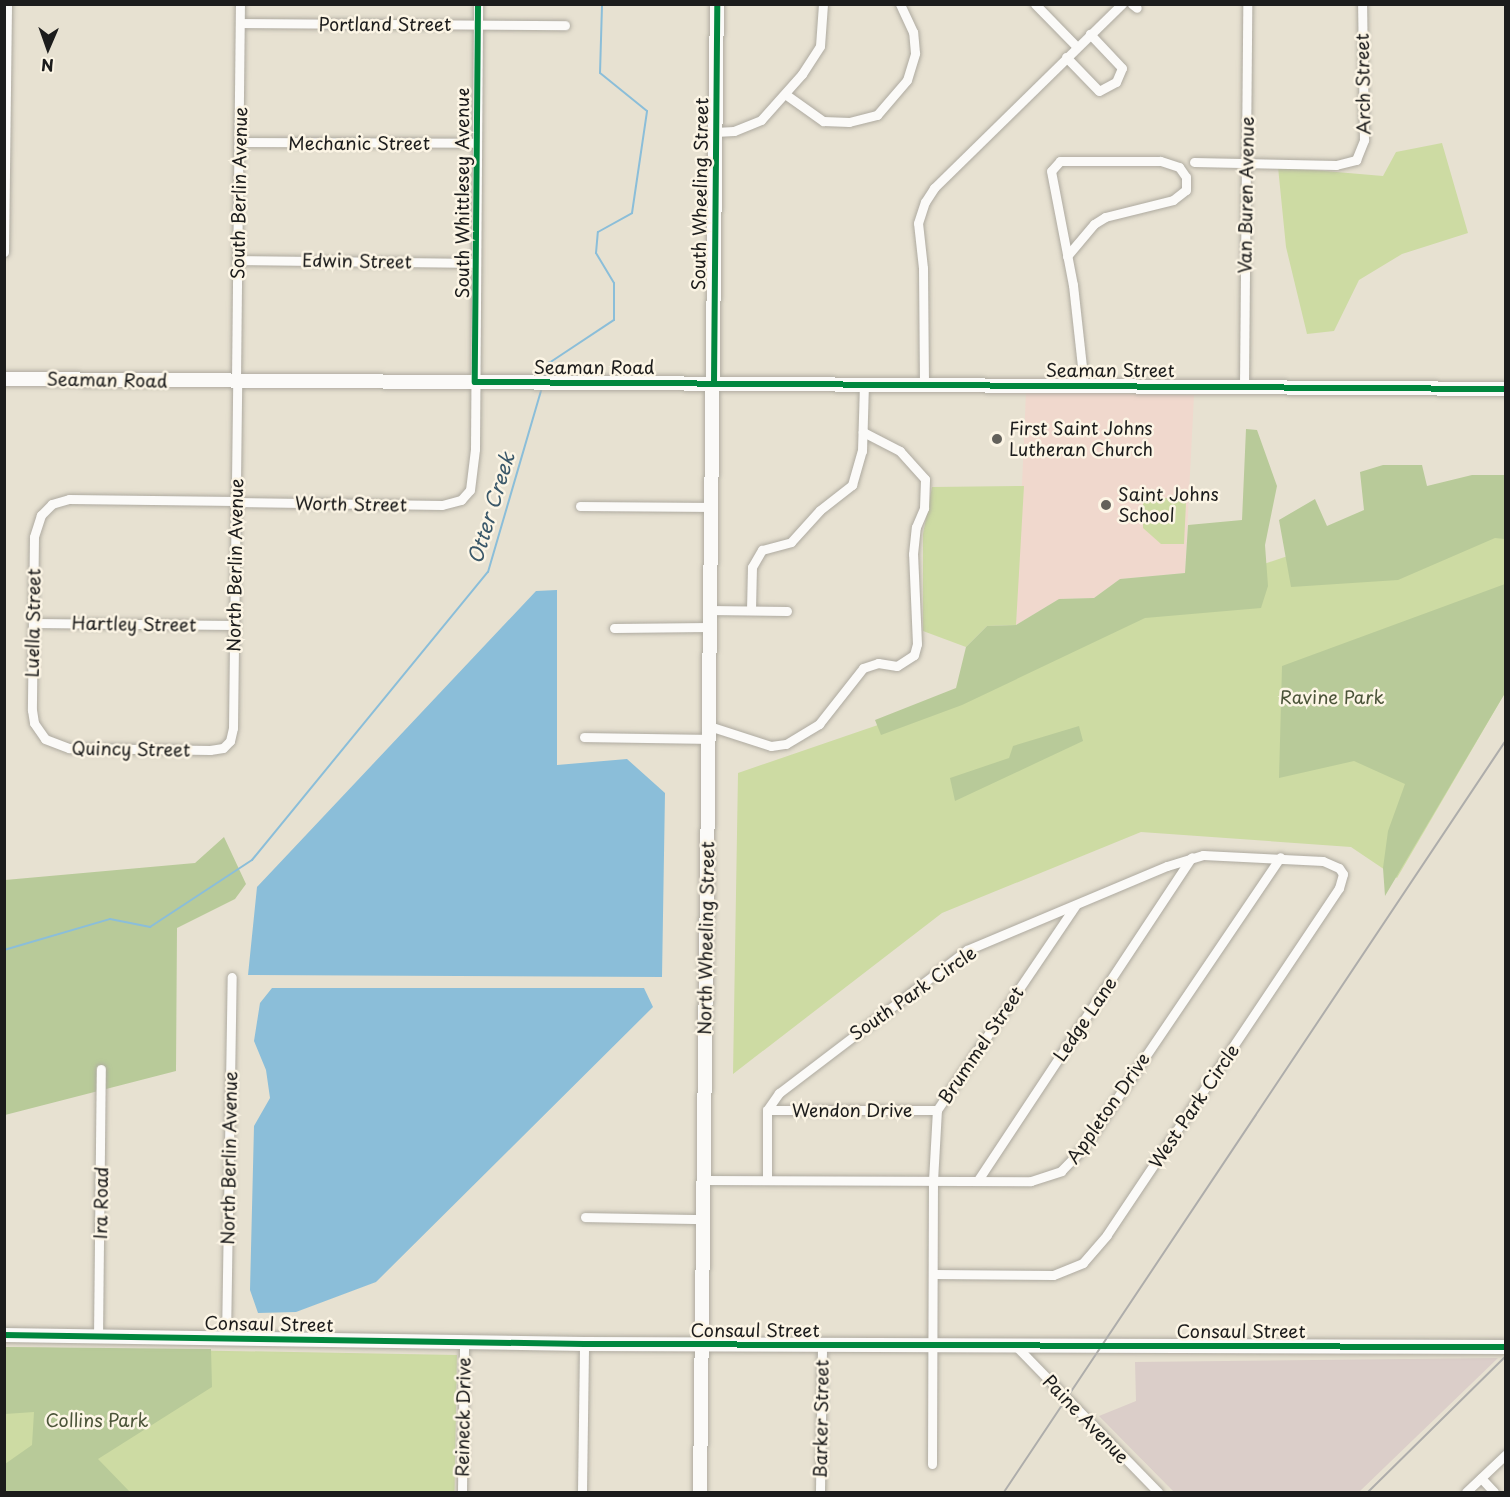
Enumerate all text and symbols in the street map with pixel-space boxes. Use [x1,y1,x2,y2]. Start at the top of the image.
street label: Portland Street [318,13,452,35]
north arrow [18,18,78,78]
street label: Arch Street [1351,33,1375,135]
text: N [41,54,54,78]
street label: South Whittlesey Avenue [451,87,473,299]
street label: South Wheeling Street [688,97,712,291]
street label: South Berlin Avenue [227,105,251,281]
street label: Van Buren Avenue [1234,116,1258,274]
street label: Mechanic Street [288,132,430,154]
street label: Edwin Street [302,249,412,273]
street label: Seaman Road [534,356,654,378]
street label: Seaman Street [1045,359,1175,381]
street label: Seaman Road [47,368,167,392]
place label: First Saint Johns Lutheran Church [1009,418,1154,460]
marker: First Saint Johns Lutheran Church [990,432,1004,446]
water label: Otter Creek [462,449,520,567]
street label: North Berlin Avenue [223,477,247,653]
place label: Saint Johns School [1118,484,1219,526]
street label: Worth Street [294,492,408,516]
marker: Saint Johns School [1099,498,1113,512]
street label: Luella Street [21,568,45,678]
street label: Hartley Street [71,612,197,636]
park label: Ravine Park [1280,686,1384,708]
street label: Quincy Street [71,737,191,761]
street label: North Wheeling Street [694,841,718,1035]
street label: South Park Circle [844,940,982,1046]
street label: Ledge Lane [1049,973,1121,1065]
street label: Brummel Street [933,982,1029,1108]
street label: West Park Circle [1144,1040,1244,1172]
street label: Appleton Drive [1062,1048,1154,1168]
street label: North Berlin Avenue [217,1070,241,1246]
street label: Wendon Drive [792,1099,912,1121]
street label: Ira Road [90,1166,112,1240]
street label: Consaul Street [204,1312,334,1336]
street label: Consaul Street [690,1319,820,1341]
street label: Consaul Street [1176,1320,1306,1342]
street label: Reineck Drive [451,1357,475,1477]
street label: Barker Street [809,1359,833,1479]
street label: Paine Avenue [1038,1370,1134,1468]
park label: Collins Park [46,1409,148,1431]

